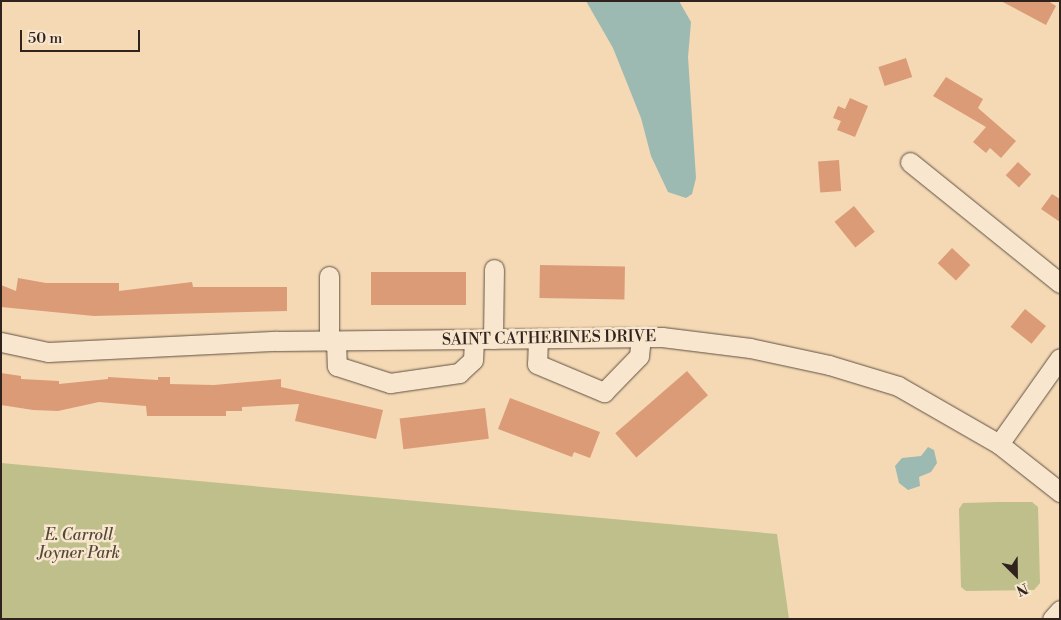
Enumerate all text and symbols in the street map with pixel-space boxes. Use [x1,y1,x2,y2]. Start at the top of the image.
scale bar [22,20,142,52]
text: 50 m [28,29,62,48]
street label: SAINT CATHERINES DRIVE [442,327,656,349]
park label: E. Carroll Joyner Park [38,525,120,563]
north arrow [991,550,1041,600]
text: N [1013,578,1030,599]

